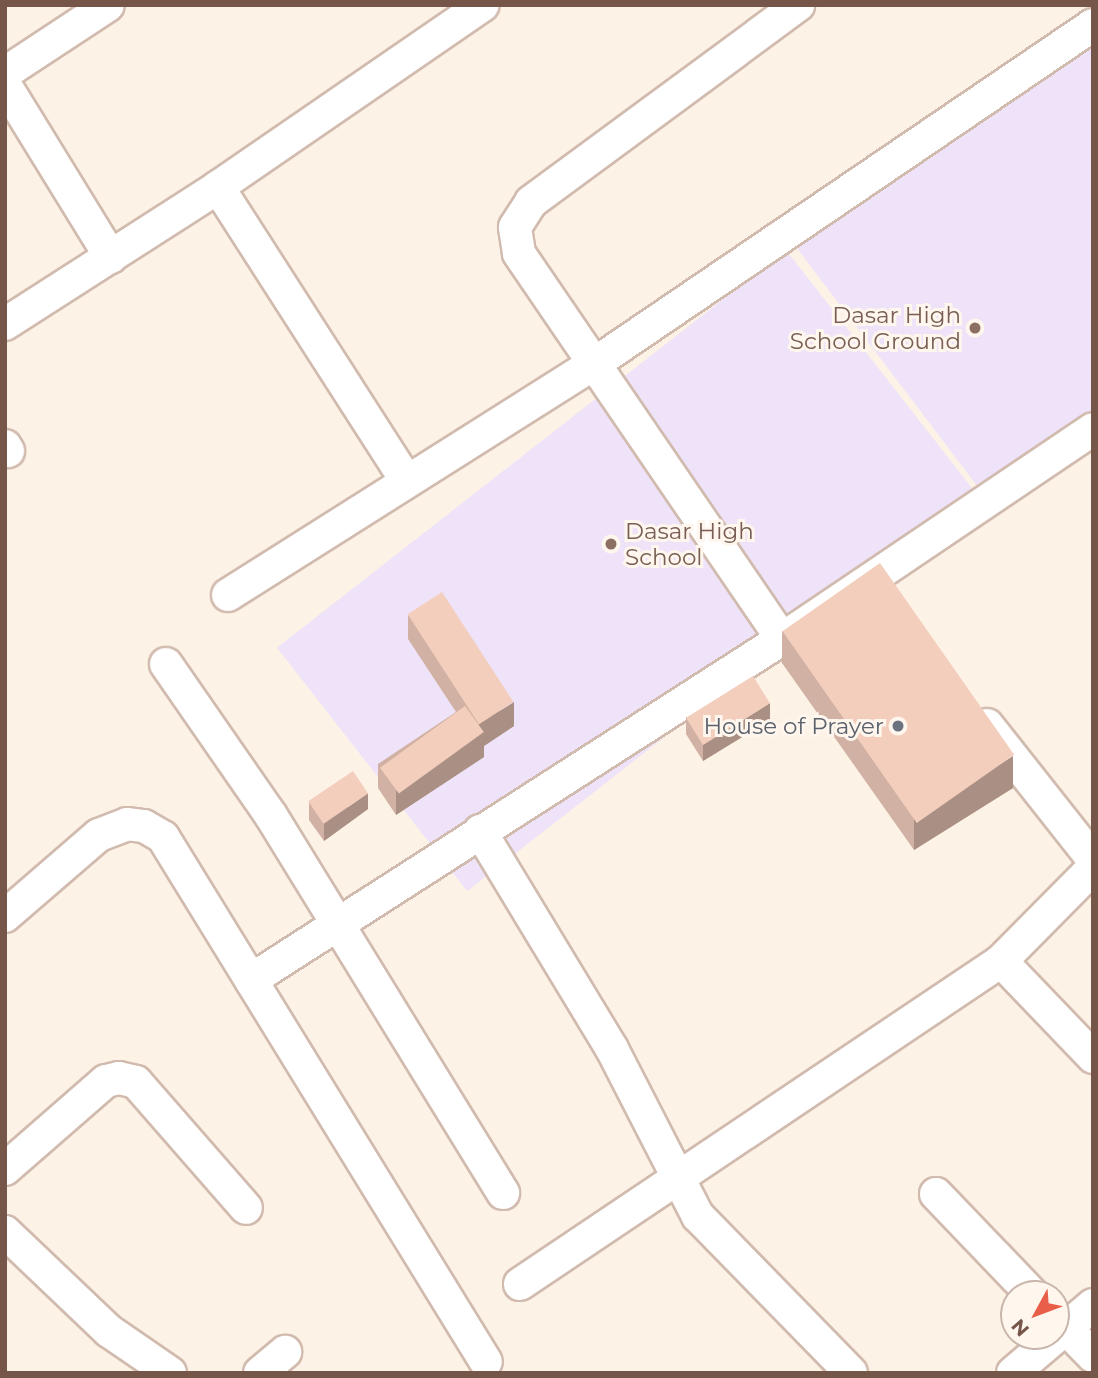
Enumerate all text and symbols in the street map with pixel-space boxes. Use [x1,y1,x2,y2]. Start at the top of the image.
place label: Dasar High School Ground [790,301,961,355]
marker: Dasar High School Ground [967,320,983,336]
place label: Dasar High School [625,517,754,571]
marker: Dasar High School [603,536,619,552]
place label: House of Prayer [703,712,884,740]
marker: House of Prayer [890,718,906,734]
north arrow [1000,1280,1070,1350]
text: N [1007,1314,1034,1341]

